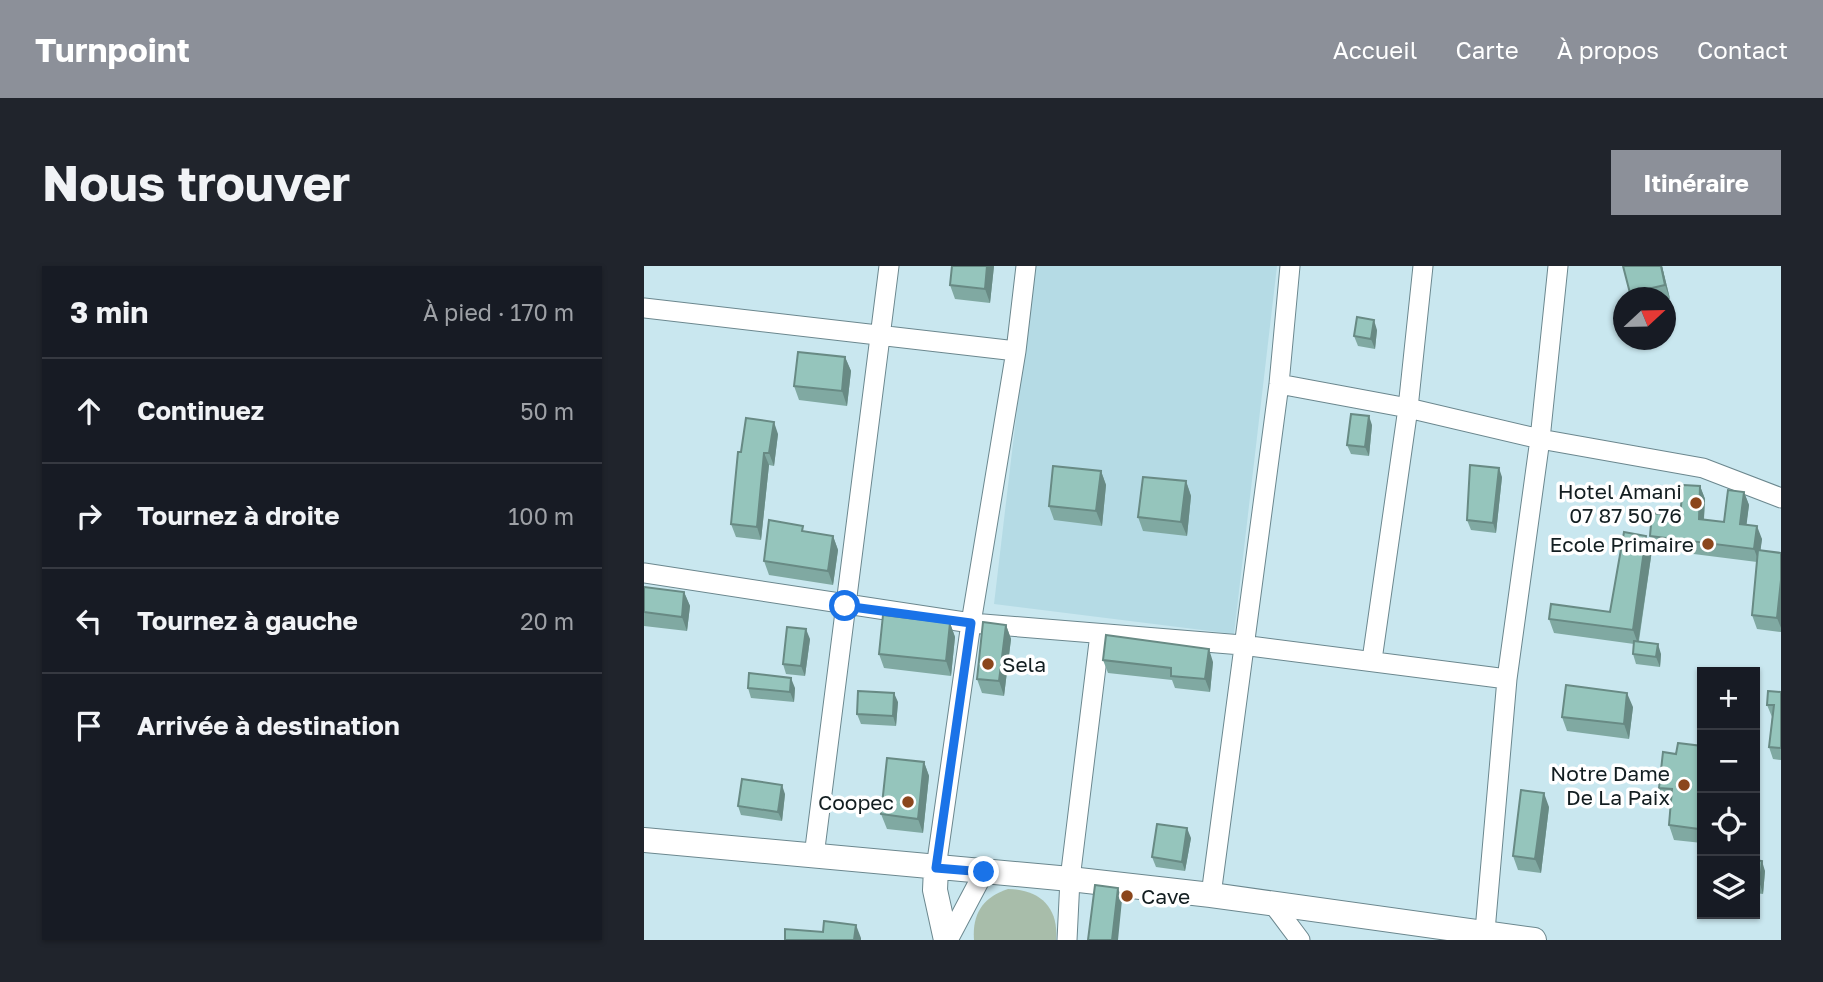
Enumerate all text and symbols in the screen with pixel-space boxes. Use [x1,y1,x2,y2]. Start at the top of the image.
text: Turnpoint [35,30,190,69]
text: Accueil [1333,35,1417,64]
text: Carte [1455,35,1519,64]
text: À propos [1557,35,1659,64]
text: Contact [1697,35,1788,64]
button: Itinéraire [1611,150,1781,215]
text: Nous trouver [42,153,350,212]
north arrow [1613,287,1676,350]
text: 3 min [70,294,148,330]
text: À pied · 170 m [423,298,574,326]
icon: ahead [70,392,108,430]
text: Continuez [137,395,264,426]
text: 50 m [520,397,574,425]
place label: Hotel Amani 07 87 50 76 [1558,478,1682,528]
marker: Hotel Amani 07 87 50 76 [1688,495,1704,511]
icon: right [70,497,108,535]
text: Tournez à droite [137,500,340,531]
text: 100 m [508,502,574,530]
place label: Ecole Primaire [1550,531,1694,557]
marker: Ecole Primaire [1700,536,1716,552]
route start [829,590,860,621]
icon: left [70,602,108,640]
text: Tournez à gauche [137,605,358,636]
text: 20 m [520,607,574,635]
place label: Sela [1002,651,1046,677]
marker: Sela [980,656,996,672]
map controls [1697,667,1760,919]
button: + [1697,667,1760,730]
icon: arrive [70,707,108,745]
text: Arrivée à destination [137,710,400,741]
button: − [1697,730,1760,793]
place label: Notre Dame De La Paix [1550,760,1670,810]
marker: Notre Dame De La Paix [1676,777,1692,793]
place label: Coopec [818,789,894,815]
button: locate [1697,793,1760,856]
marker: Coopec [900,794,916,810]
route end [968,856,999,887]
button: layers [1697,856,1760,919]
place label: Cave [1141,883,1190,909]
marker: Cave [1119,888,1135,904]

